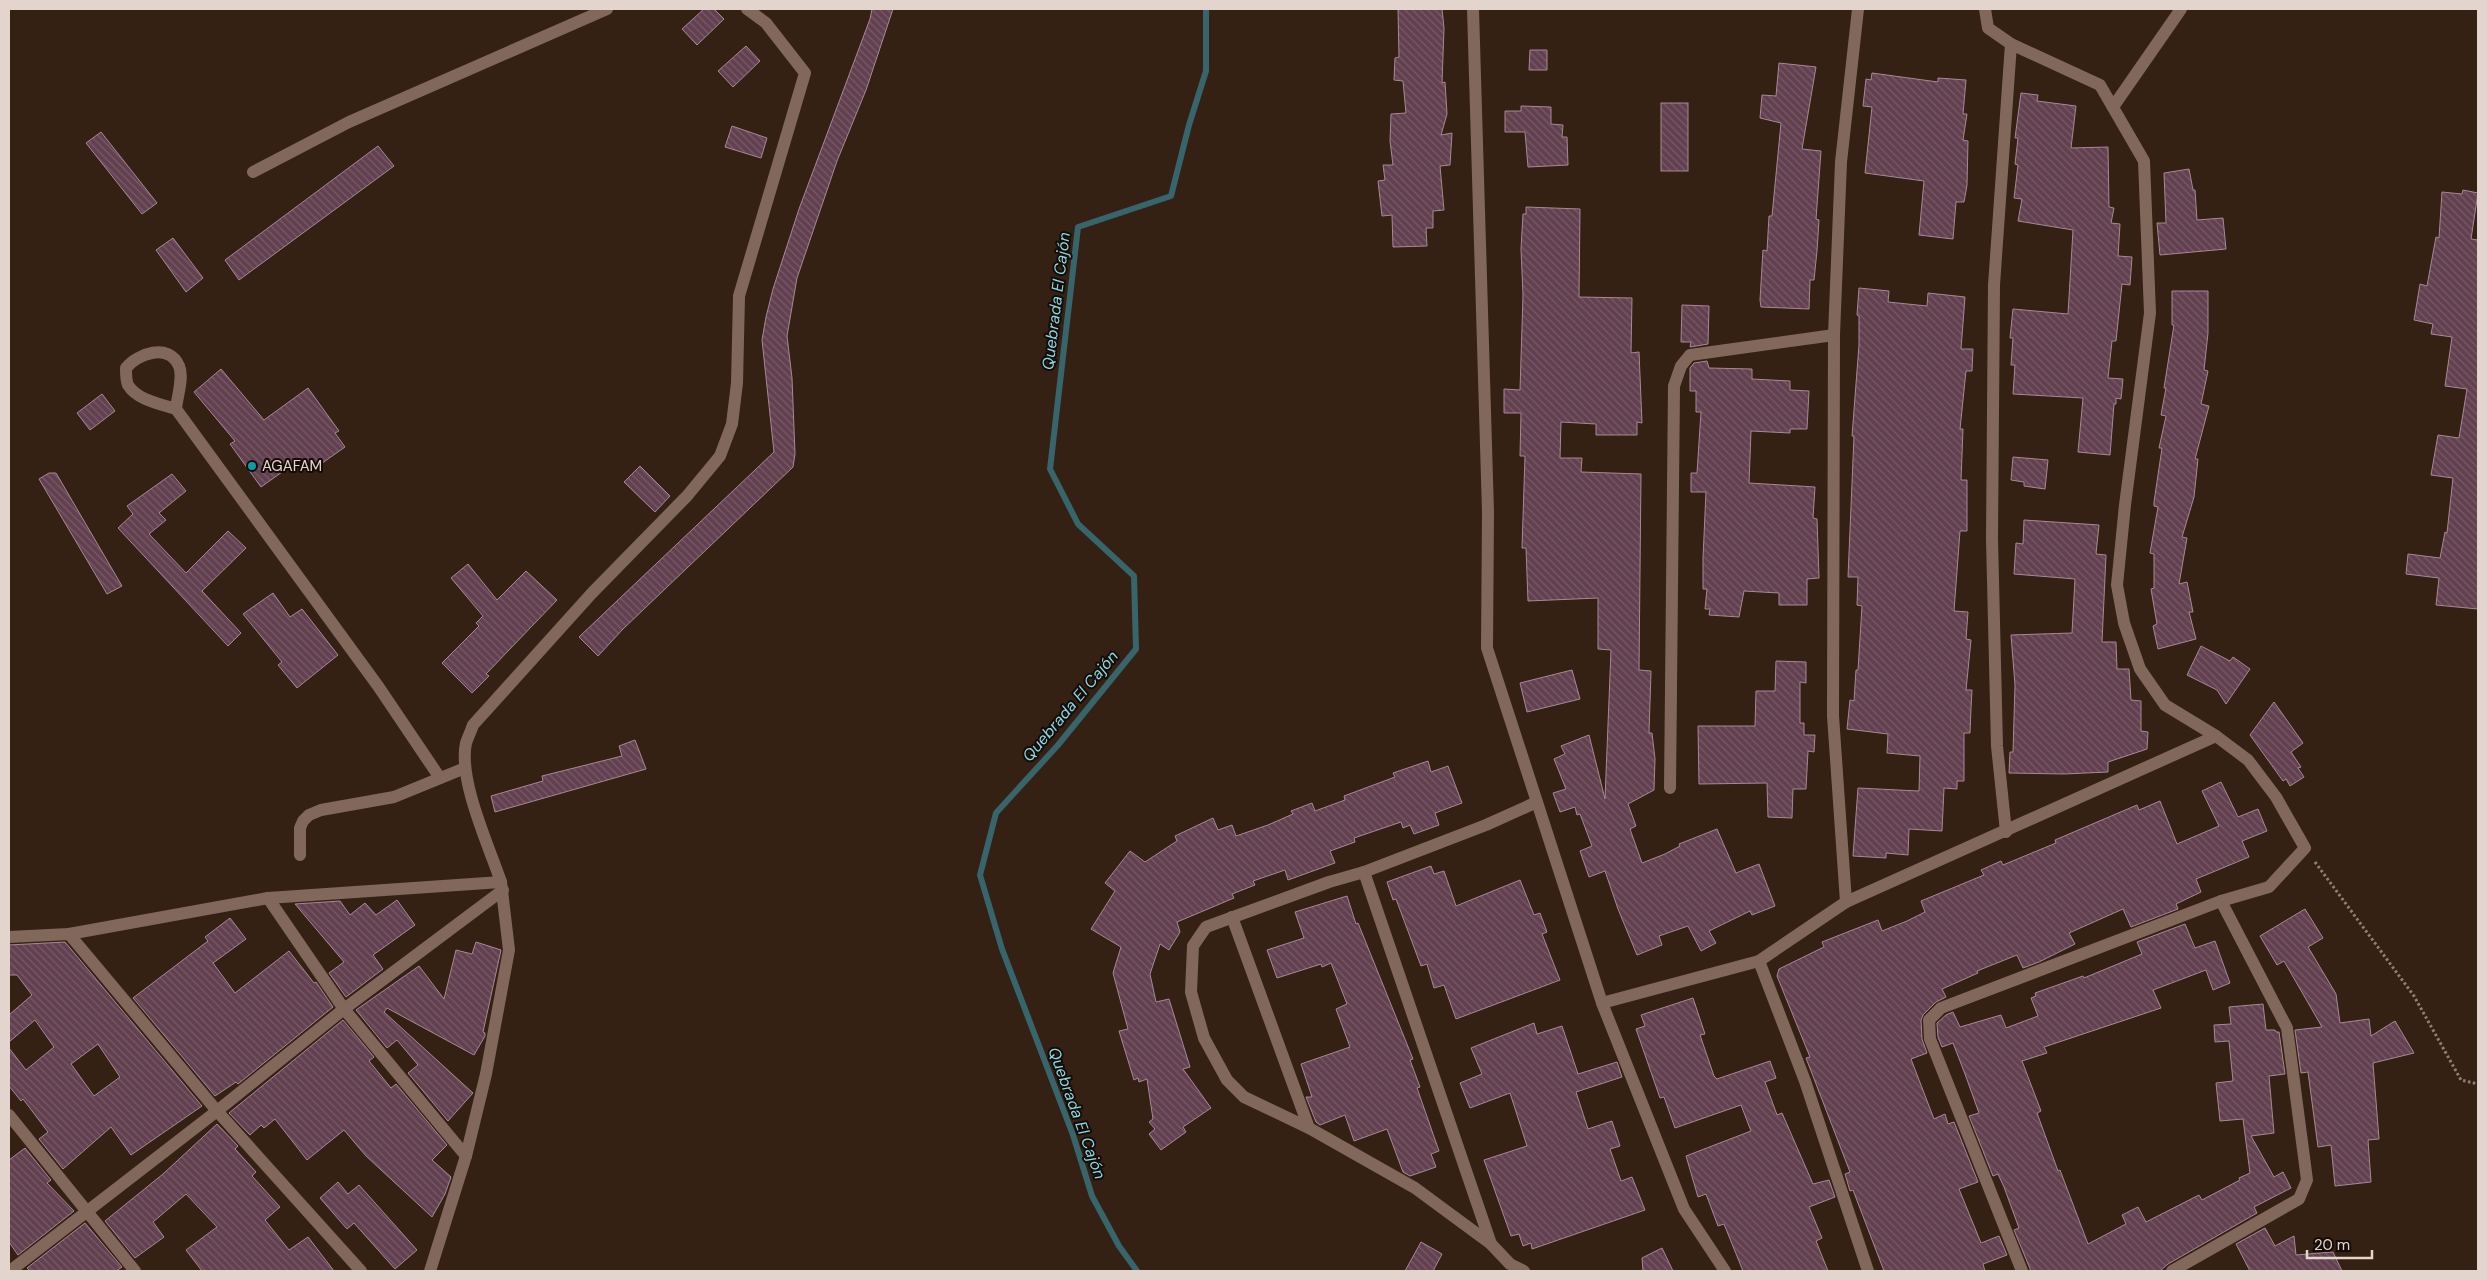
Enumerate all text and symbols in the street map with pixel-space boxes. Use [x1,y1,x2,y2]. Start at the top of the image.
water label: Quebrada El Cajón [1037,231,1075,371]
place label: AGAFAM [262,456,322,476]
marker: AGAFAM [246,460,258,472]
water label: Quebrada El Cajón [1017,646,1123,766]
water label: Quebrada El Cajón [1043,1044,1111,1182]
scale bar [2307,1228,2372,1260]
text: 20 m [2314,1235,2350,1255]

